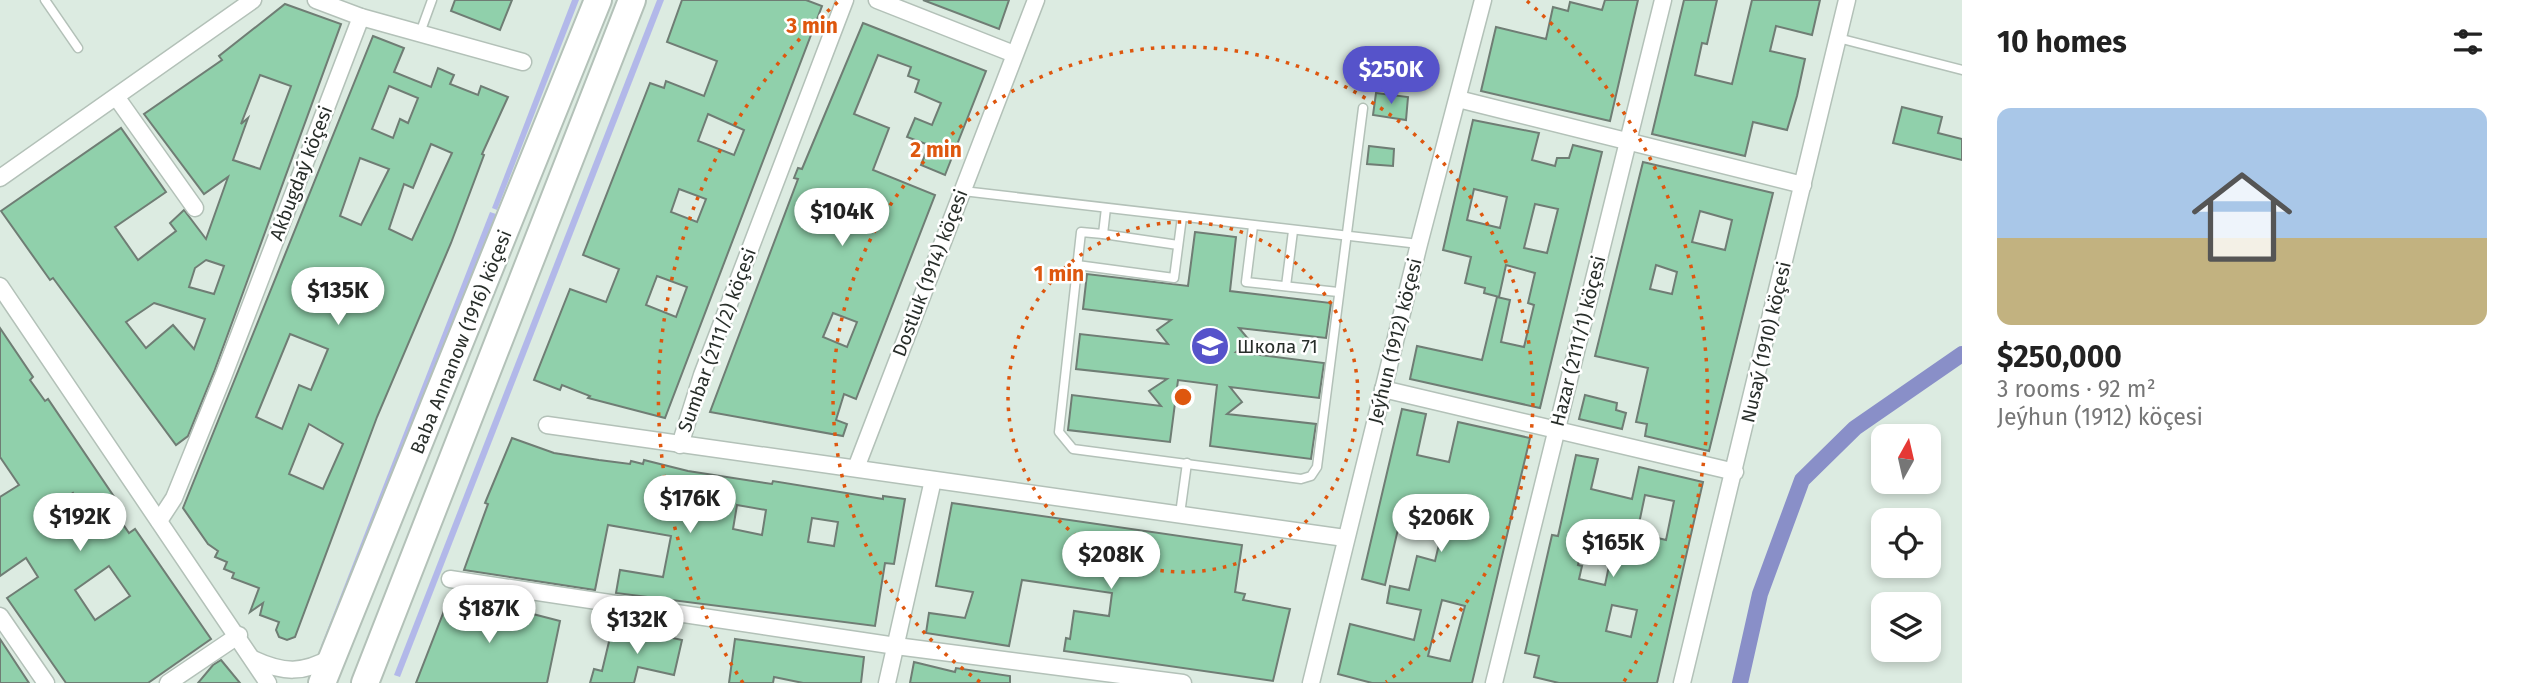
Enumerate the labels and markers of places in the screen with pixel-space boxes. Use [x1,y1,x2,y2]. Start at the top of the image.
pin: $250K [1342,46,1440,106]
pin: $104K [793,188,891,248]
pin: $135K [289,268,387,327]
school or university icon: Школа 71 [1189,325,1231,367]
place label: Школа 71 [1237,335,1318,358]
centre of rings [1171,385,1195,409]
pin: $176K [641,476,739,535]
pin: $192K [31,494,129,553]
pin: $206K [1392,494,1490,554]
pin: $165K [1564,520,1662,579]
pin: $208K [1062,532,1160,591]
pin: $187K [440,586,538,645]
pin: $132K [588,596,686,656]

